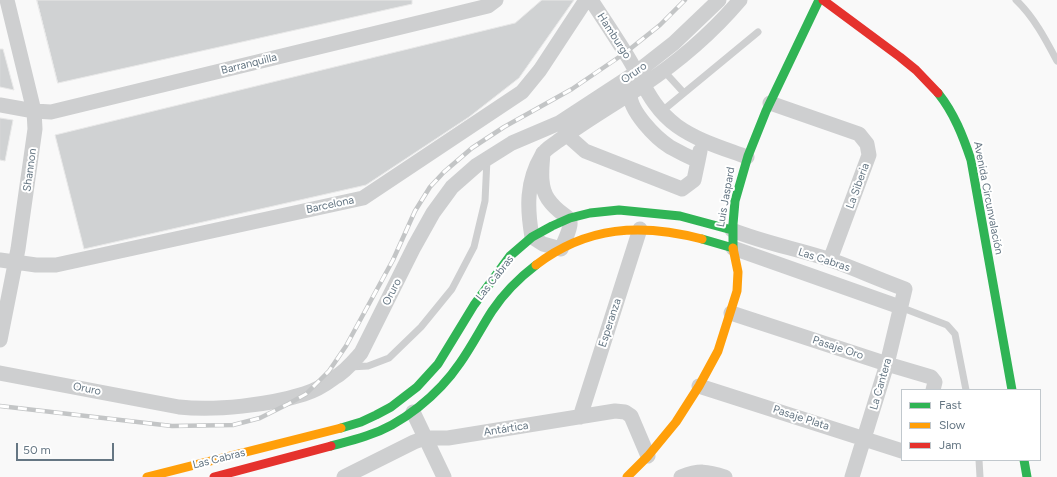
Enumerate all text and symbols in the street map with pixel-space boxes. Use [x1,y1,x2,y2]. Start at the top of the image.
street label: Hamburgo [594,10,634,62]
street label: Barranquilla [220,51,278,77]
street label: Oruro [619,59,649,87]
street label: Avenida Circunvalación [971,140,1005,256]
street label: Shannon [20,148,40,192]
street label: La Siberia [844,161,872,211]
street label: Luis Jaspard [714,166,738,228]
street label: Barcelona [305,193,355,217]
street label: Las Cabras [796,245,852,275]
street label: Las Cabras [473,253,517,303]
street label: Oruro [380,276,404,308]
street label: Esperanza [596,297,624,349]
street label: Pasaje Oro [811,334,865,362]
street label: La Cantera [867,357,895,411]
street label: Oruro [72,380,102,398]
legend [901,389,1041,461]
text: Fast [939,398,962,412]
street label: Pasaje Plata [771,403,831,433]
text: Slow [939,418,965,432]
street label: Antártica [483,419,529,439]
scale bar [18,435,116,461]
text: Jam [939,438,962,452]
text: 50 m [23,443,51,457]
street label: Las Cabras [191,446,247,472]

